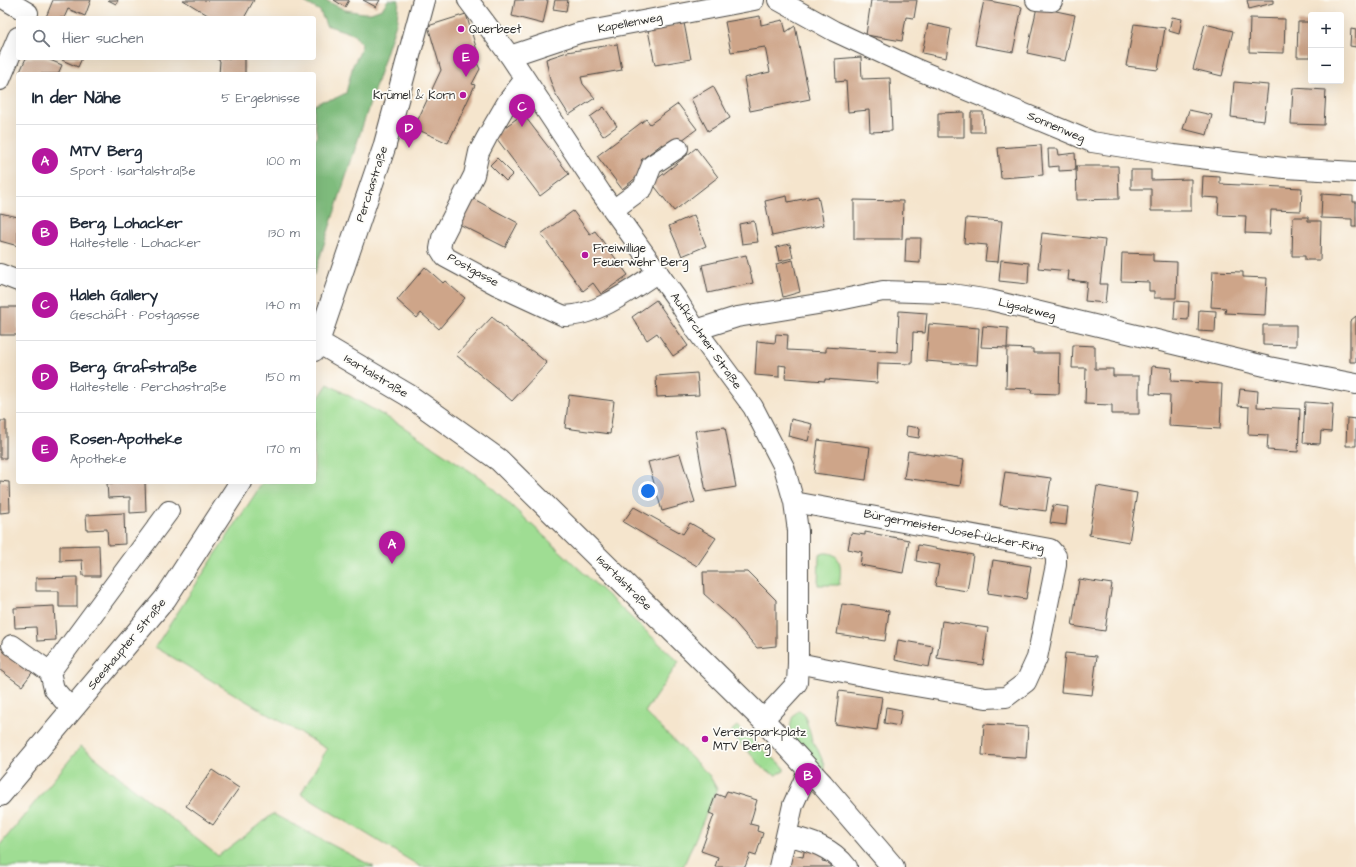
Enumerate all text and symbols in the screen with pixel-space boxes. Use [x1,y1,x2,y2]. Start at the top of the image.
street label: Kapellenweg [596,8,664,39]
map controls [1308,12,1344,84]
button: + [1308,12,1344,48]
search box [16,16,316,60]
place label: Querbeet [469,21,521,38]
marker: Querbeet [456,24,466,34]
icon: search [30,27,52,49]
text: Hier suchen [62,28,143,49]
pin: E [453,44,479,77]
button: − [1308,48,1344,84]
text: In der Nähe [32,86,121,110]
place label: Krümel & Korn [373,87,455,104]
text: 5 Ergebnisse [221,89,300,107]
marker: Krümel & Korn [458,90,468,100]
pin: C [509,94,535,127]
street label: Sonnenweg [1024,107,1088,148]
pin: D [396,115,422,148]
text: MTV Berg [70,141,142,162]
street label: Perchastraße [352,143,392,224]
text: A [41,152,49,170]
text: 100 m [267,152,300,170]
text: Sport · Isartalstraße [70,162,196,180]
text: Berg, Lohacker [70,213,182,234]
text: B [40,224,50,242]
text: 130 m [268,224,300,242]
text: Haltestelle · Lohacker [70,234,201,252]
place label: Freiwillige Feuerwehr Berg [593,240,688,272]
street label: Postgasse [444,249,502,292]
marker: Freiwillige Feuerwehr Berg [580,250,590,260]
text: Haleh Gallery [70,285,158,306]
street label: Aufkirchner Straße [666,289,746,393]
street label: Ligsalzweg [996,294,1058,325]
text: C [40,296,50,314]
text: 140 m [266,296,300,314]
text: Geschäft · Postgasse [70,306,200,324]
street label: Isartalstraße [341,350,412,402]
text: Berg, Grafstraße [70,357,197,378]
text: D [41,368,49,386]
text: 150 m [266,368,300,386]
text: Haltestelle · Perchastraße [70,378,227,396]
text: Rosen-Apotheke [70,429,182,450]
text: E [41,440,49,458]
text: 170 m [267,440,300,458]
text: Apotheke [70,450,127,468]
your location [638,481,658,501]
street label: Bürgermeister-Josef-Ücker-Ring [862,505,1046,558]
pin: A [379,531,405,564]
street label: Isartalstraße [593,552,656,615]
street label: Seeshaupter Straße [84,594,171,693]
place label: Vereinsparkplatz MTV Berg [713,724,806,756]
marker: Vereinsparkplatz MTV Berg [700,734,710,744]
pin: B [795,763,821,796]

